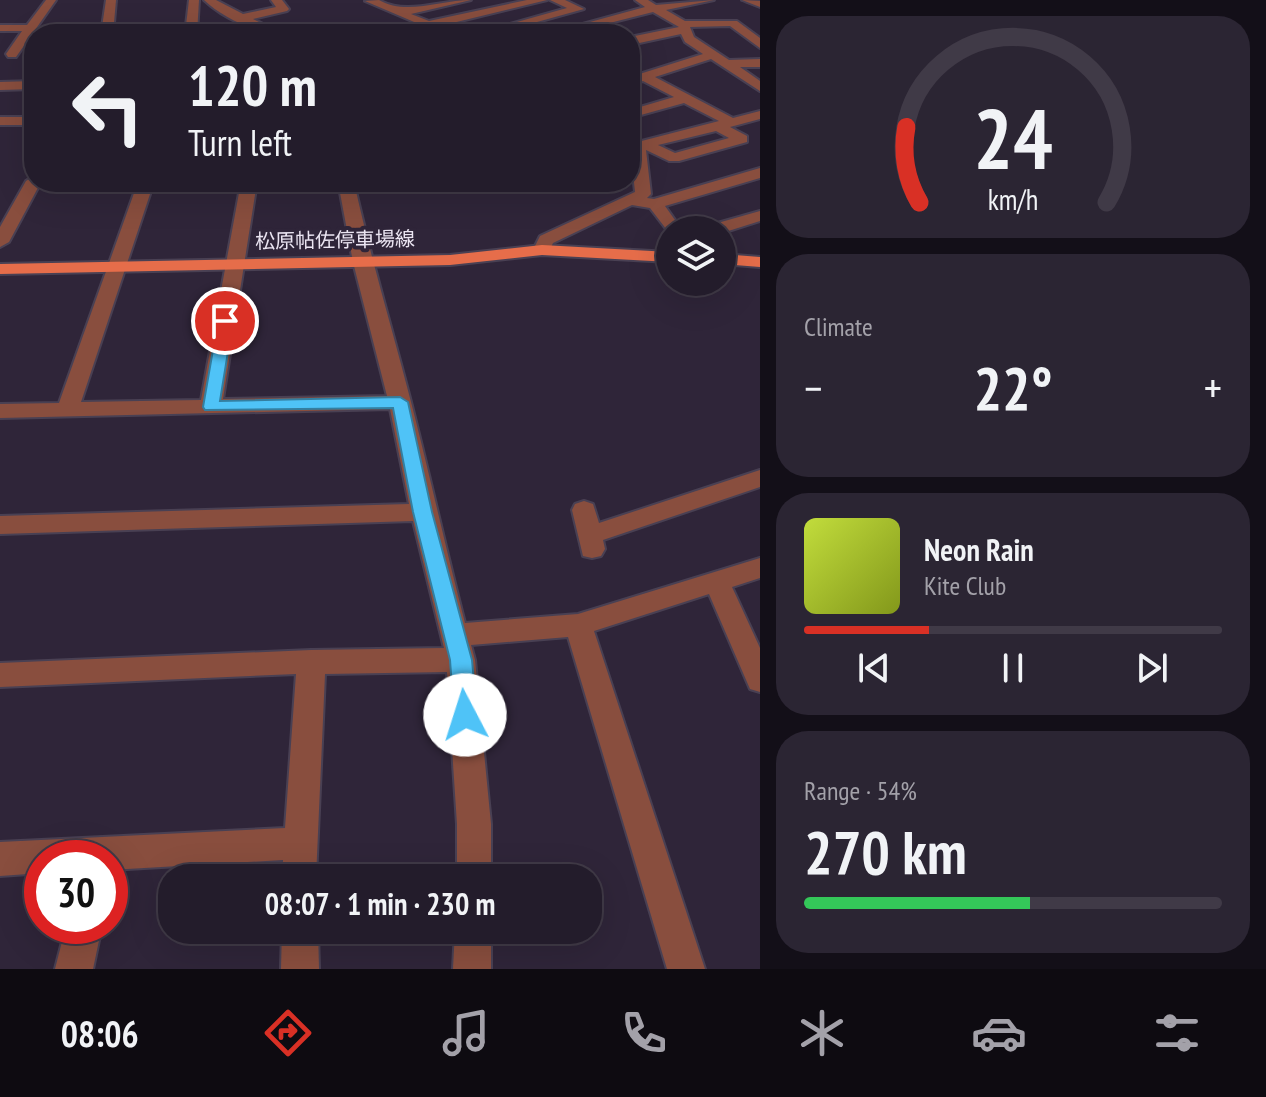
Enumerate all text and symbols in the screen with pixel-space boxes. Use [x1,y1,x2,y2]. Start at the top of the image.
text: 120 m [188,49,317,121]
icon: left [56,56,160,160]
text: 24 [973,84,1053,192]
text: Turn left [188,119,292,166]
text: km/h [988,181,1038,218]
map controls [656,216,736,296]
button: layers [656,216,736,296]
street label: 松原帖佐停車場線 [255,226,415,254]
pin [191,287,259,355]
icon: arrive [203,299,247,343]
text: Climate [804,310,873,343]
text: 22° [973,349,1053,427]
text: − [804,359,822,416]
text: + [1204,359,1222,416]
text: Neon Rain [924,530,1034,569]
text: Kite Club [924,569,1006,602]
icon: previous [852,646,896,690]
icon: pause [991,646,1035,690]
icon: next [1130,646,1174,690]
position arrow [423,673,507,757]
text: Range · 54% [804,774,917,807]
text: 270 km [804,813,967,891]
speed limit sign: 30 [24,840,128,944]
text: 08:07 · 1 min · 230 m [265,884,495,923]
icon: directions [260,1005,316,1061]
icon: music [438,1005,494,1061]
icon: phone [616,1005,672,1061]
icon: climate [794,1005,850,1061]
icon: car [971,1005,1027,1061]
icon: filters [1149,1005,1205,1061]
text: 08:06 [61,1010,139,1057]

